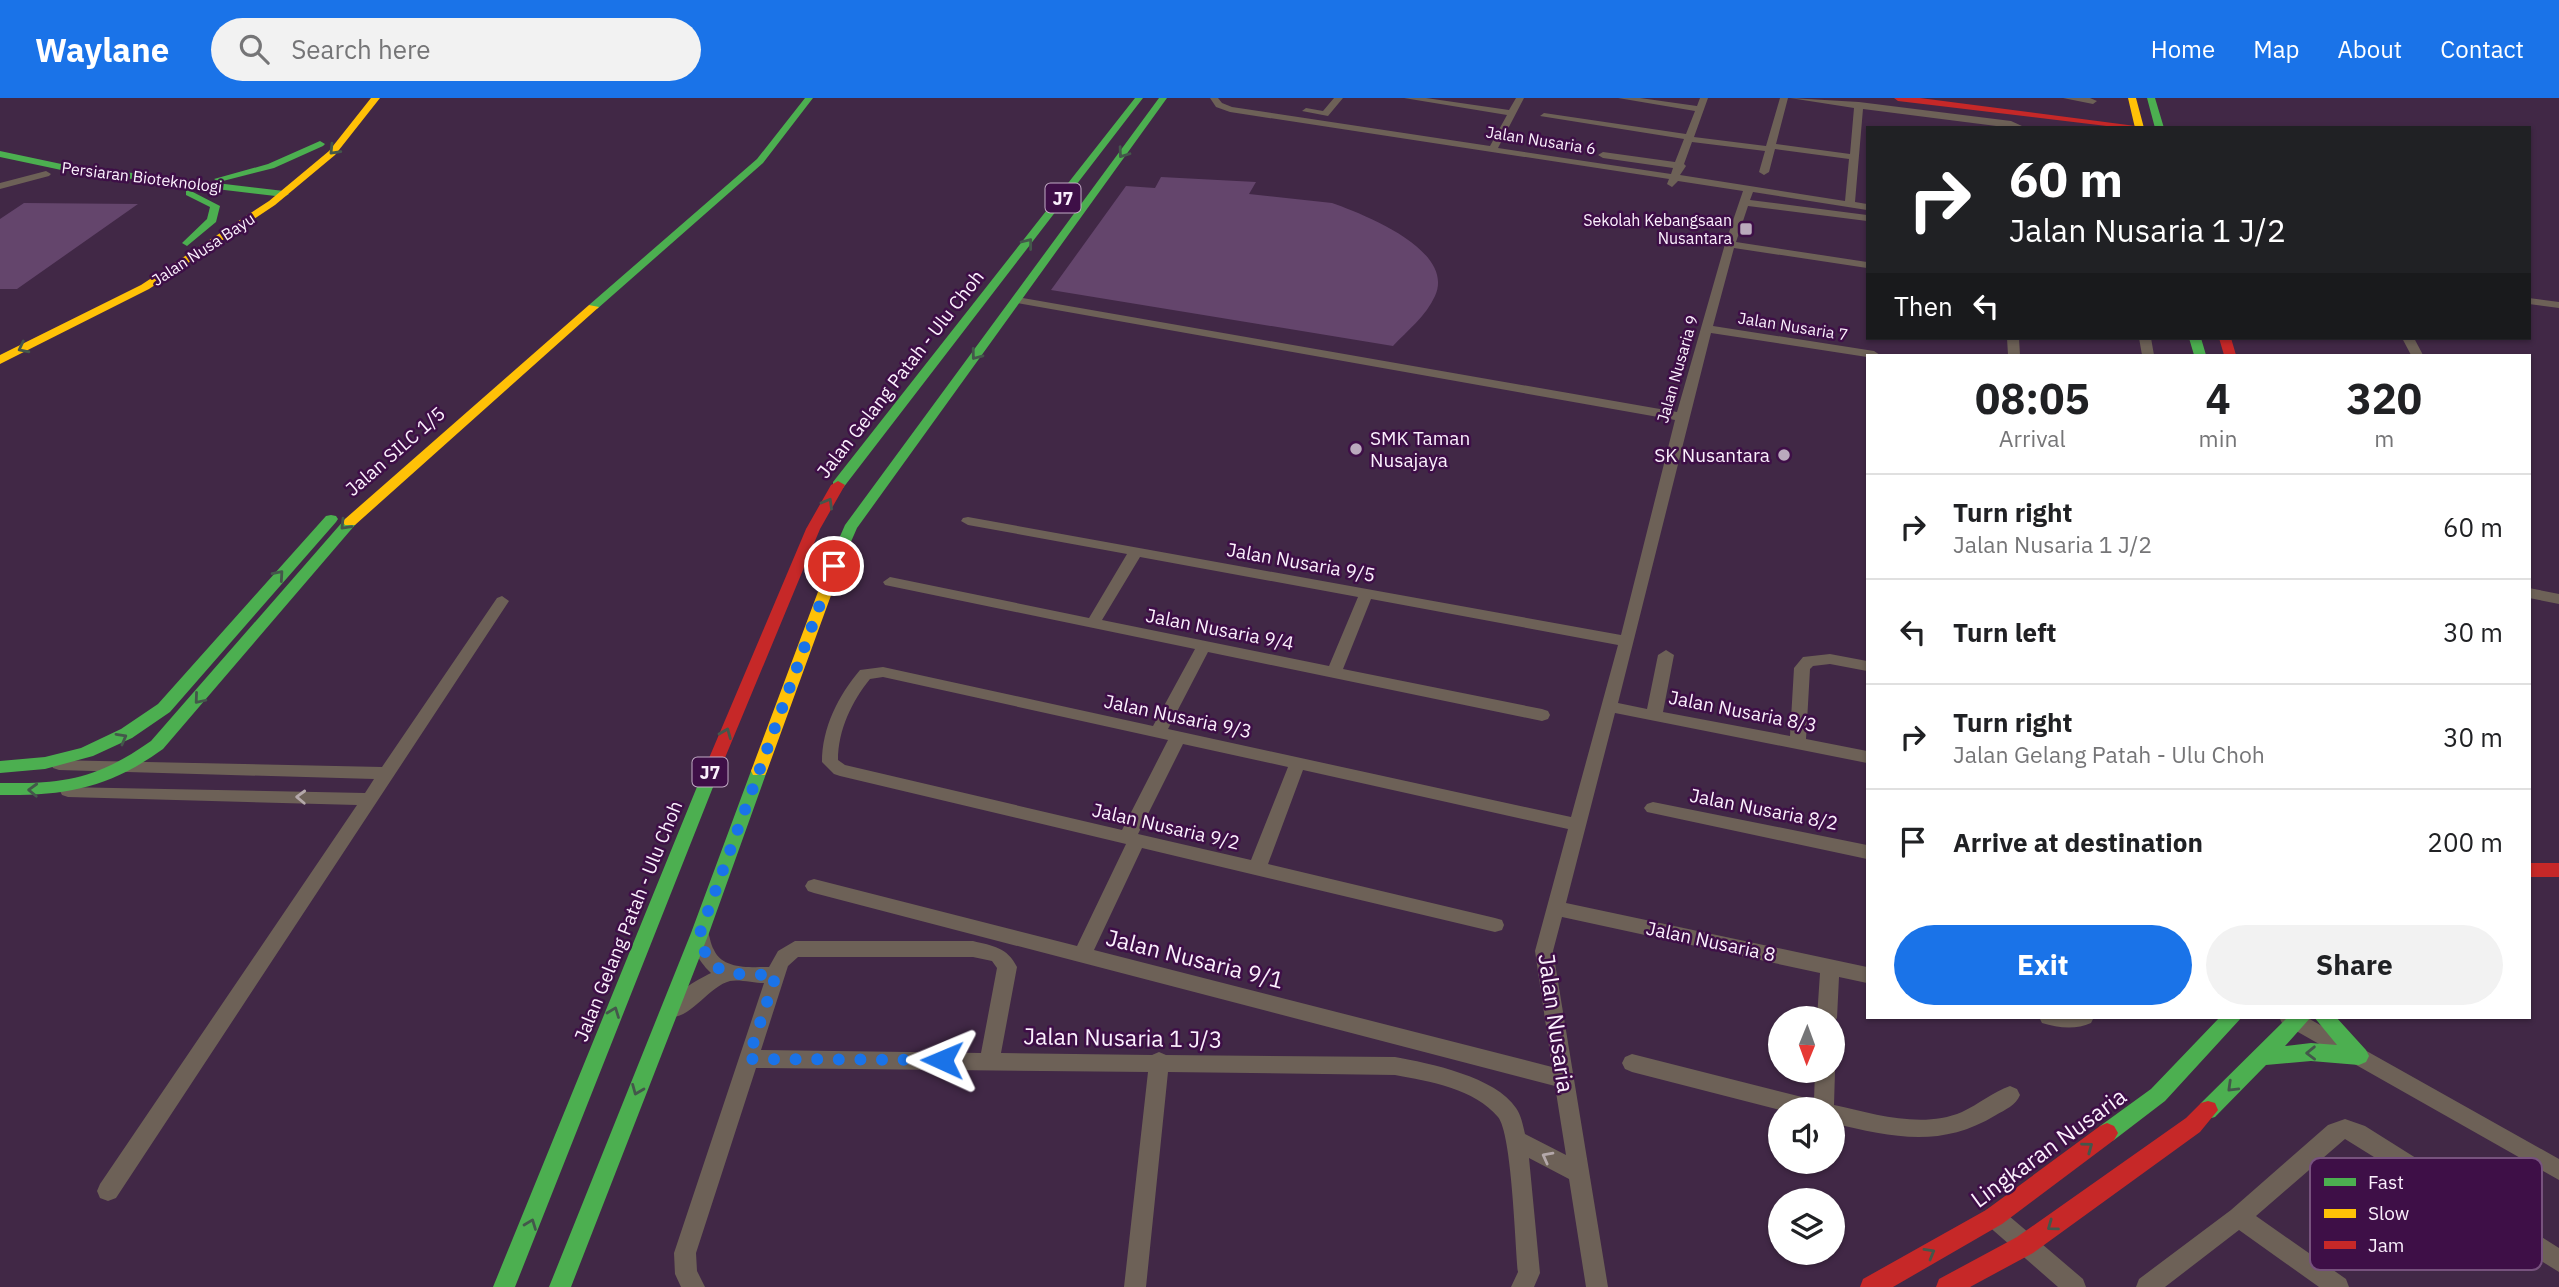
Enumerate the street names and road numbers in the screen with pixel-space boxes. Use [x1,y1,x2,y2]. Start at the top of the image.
street label: Jalan Nusaria 6 [1485,121,1597,159]
street label: Persiaran Bioteknologi [61,157,223,197]
road number: J7 [1046,184,1080,212]
street label: Jalan Nusa Bayu [148,208,258,290]
street label: Jalan Gelang Patah - Ulu Choh [811,265,989,483]
street label: Jalan Nusaria 7 [1737,307,1849,345]
street label: Jalan Nusaria 9 [1652,313,1702,425]
street label: Jalan SILC 1/5 [340,401,450,501]
street label: Jalan Nusaria 9/5 [1225,537,1377,587]
street label: Jalan Nusaria 9/4 [1144,603,1296,655]
street label: Jalan Nusaria 8/3 [1667,685,1819,737]
street label: Jalan Nusaria 9/3 [1102,689,1254,743]
road number: J7 [692,758,728,786]
street label: Jalan Nusaria 8/2 [1688,783,1840,835]
street label: Jalan Gelang Patah - Ulu Choh [569,797,687,1045]
street label: Jalan Nusaria 9/2 [1090,797,1242,855]
street label: Jalan Nusaria 8 [1644,916,1778,966]
street label: Jalan Nusaria 9/1 [1103,921,1287,995]
street label: Jalan Nusaria [1532,951,1582,1095]
street label: Jalan Nusaria 1 J/3 [1023,1020,1223,1054]
street label: Lingkaran Nusaria [1964,1080,2132,1214]

